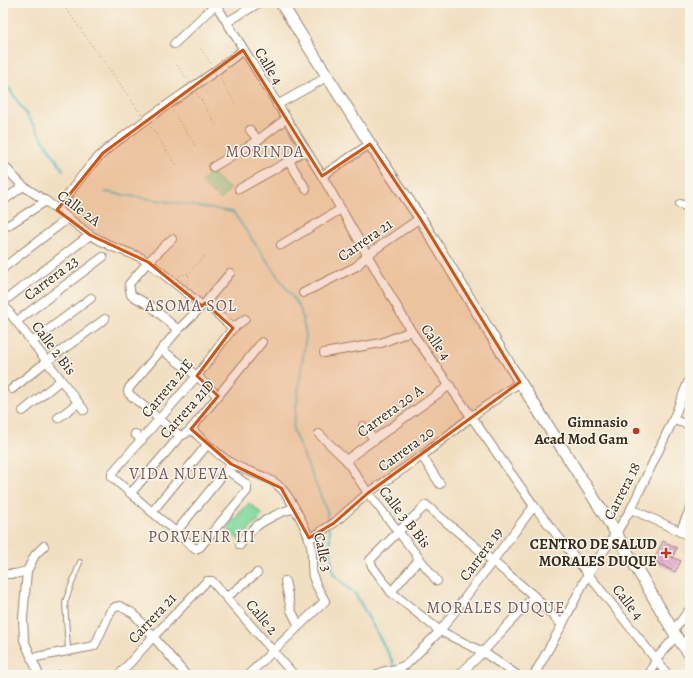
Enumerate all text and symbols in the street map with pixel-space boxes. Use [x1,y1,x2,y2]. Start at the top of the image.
street label: Calle 4 [250,44,288,89]
district label: MORINDA [226,141,304,163]
street label: Calle 2A [53,185,105,231]
street label: Carrera 21 [334,214,396,266]
street label: Carrera 23 [20,251,82,305]
district label: ASOMA SOL [144,295,237,317]
street label: Calle 2 Bis [27,317,81,379]
street label: Calle 4 [416,320,456,364]
street label: Carrera 21E [136,354,198,422]
street label: Carrera 21D [155,375,219,443]
street label: Carrera 20 A [353,380,427,442]
place label: Gimnasio Acad Mod Gam [533,412,628,449]
street label: Carrera 20 [374,422,438,476]
marker: Gimnasio Acad Mod Gam [631,426,641,436]
street label: Carrera 18 [599,459,645,523]
district label: VIDA NUEVA [128,463,229,485]
street label: Calle 3 B Bis [374,482,436,552]
street label: Carrera 19 [455,523,507,585]
district label: PORVENIR III [148,526,256,548]
street label: Calle 3 [309,531,337,573]
place label: CENTRO DE SALUD MORALES DUQUE [530,534,657,571]
marker: CENTRO DE SALUD MORALES DUQUE [660,547,672,559]
street label: Calle 4 [608,580,648,624]
street label: Carrera 21 [123,588,181,648]
street label: Calle 2 [241,595,283,639]
district label: MORALES DUQUE [426,597,566,619]

